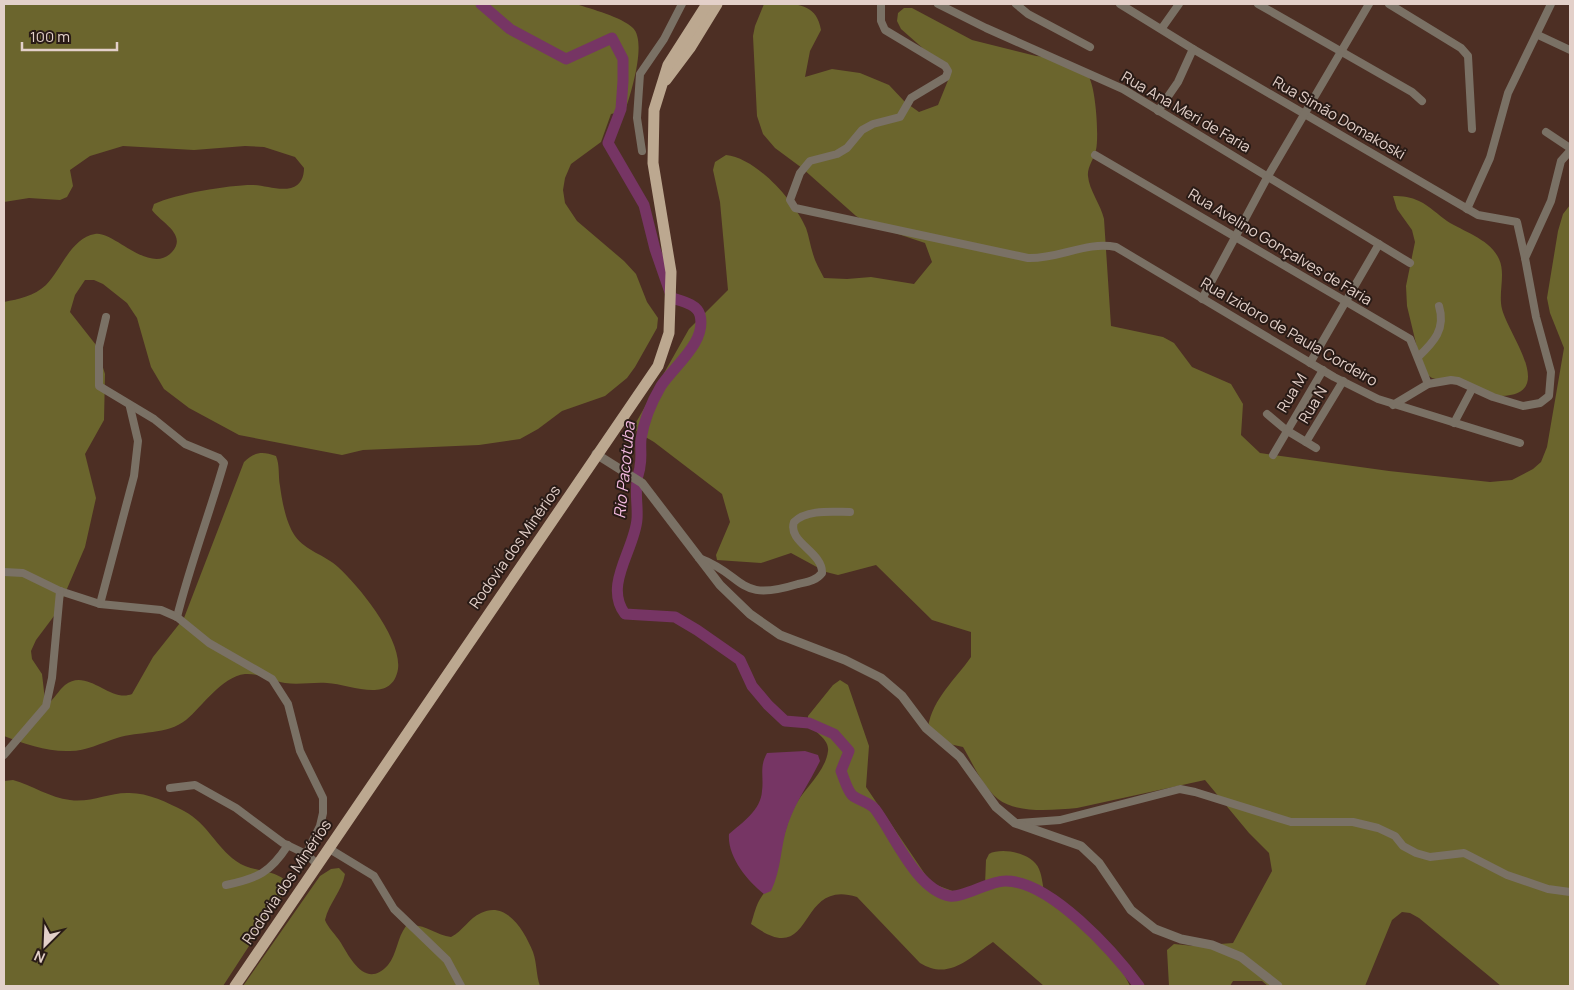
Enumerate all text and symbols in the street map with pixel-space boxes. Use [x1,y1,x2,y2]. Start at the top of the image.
scale bar [22,20,118,52]
text: 100 m [30,26,70,47]
street label: Rua Ana Meri de Faria [1118,66,1255,157]
street label: Rua Simão Domakoski [1269,71,1410,164]
street label: Rua Avelino Gonçalves de Faria [1184,183,1376,310]
street label: Rua Izidoro de Paula Cordeiro [1197,272,1382,391]
street label: Rua M [1272,369,1311,416]
street label: Rua N [1293,382,1332,427]
water label: Rio Pacotuba [608,420,640,519]
street label: Rodovia dos Minérios [464,481,565,613]
street label: Rodovia dos Minérios [237,815,336,948]
north arrow [20,920,70,970]
text: N [31,947,48,968]

